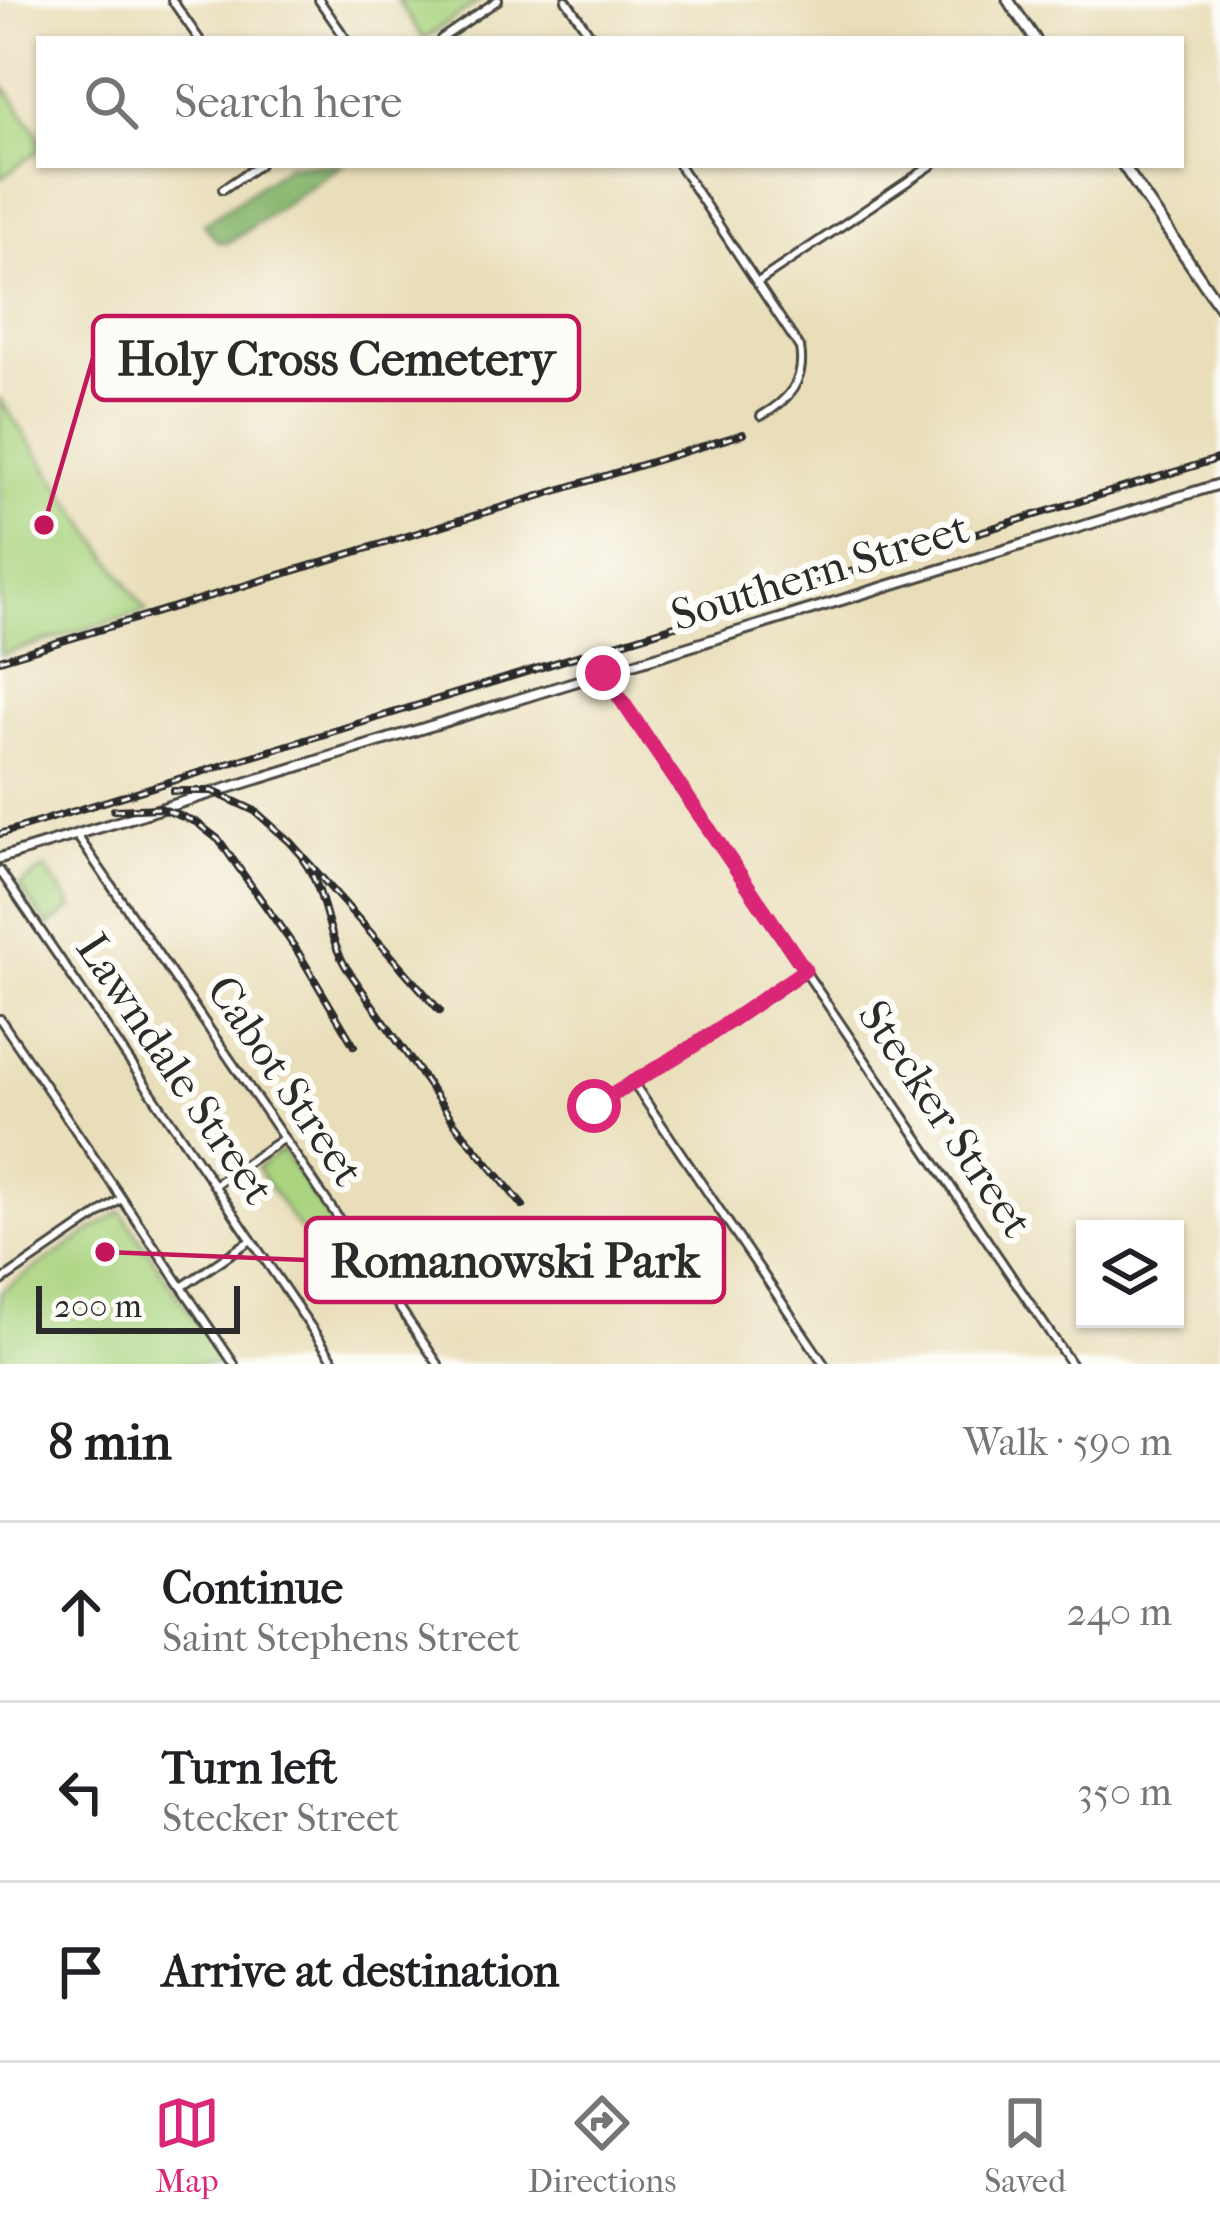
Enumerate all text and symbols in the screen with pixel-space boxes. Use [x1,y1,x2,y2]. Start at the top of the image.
search box [36,36,1184,168]
icon: search [78,69,144,135]
text: Search here [174,76,402,129]
callout: Holy Cross Cemetery [93,316,579,400]
text: Holy Cross Cemetery [117,331,558,387]
street label: Southern Street [665,502,975,642]
route end [576,646,630,700]
street label: Lawndale Street [65,924,285,1214]
street label: Cabot Street [195,966,375,1196]
street label: Stecker Street [847,991,1043,1247]
route start [567,1079,621,1133]
callout: Romanowski Park [306,1218,724,1302]
map controls [1076,1220,1184,1328]
button: layers [1076,1220,1184,1328]
text: Romanowski Park [330,1233,701,1289]
scale bar [36,1280,240,1333]
text: 200 m [54,1287,142,1326]
text: 8 min [48,1412,172,1472]
text: Walk · 590 m [963,1419,1172,1465]
text: Continue [162,1562,343,1615]
icon: ahead [48,1579,114,1645]
text: 240 m [1067,1589,1172,1635]
text: Saint Stephens Street [162,1615,520,1661]
text: Turn left [162,1742,337,1795]
icon: left [48,1759,114,1825]
text: 350 m [1077,1769,1172,1815]
text: Stecker Street [162,1795,399,1841]
icon: arrive [48,1939,114,2005]
text: Arrive at destination [162,1945,559,1998]
tab: Map [154,2090,220,2201]
tab: Directions [528,2090,676,2201]
tab: Saved [984,2090,1066,2201]

